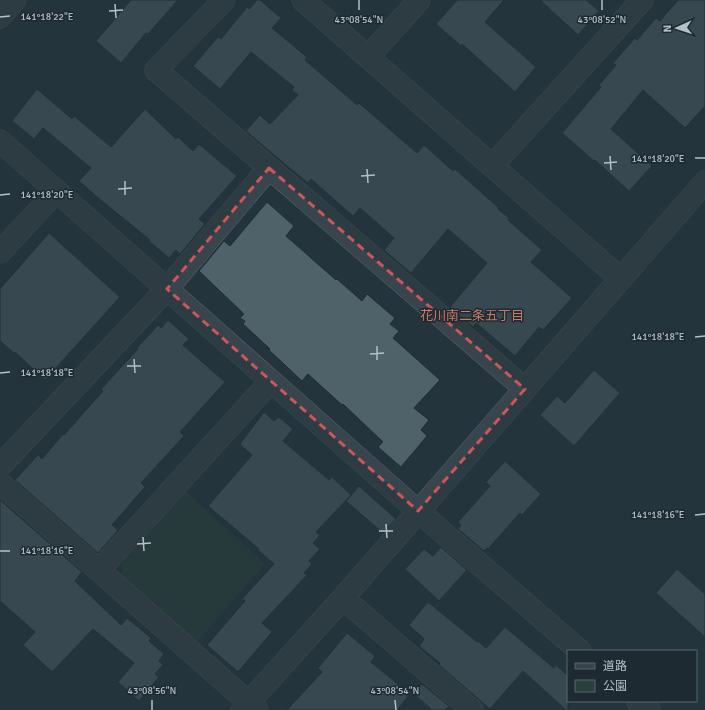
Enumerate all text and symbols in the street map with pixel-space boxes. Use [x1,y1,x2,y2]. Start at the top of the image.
north arrow [657,8,697,48]
text: 141°18'22"E [20,11,74,23]
text: 43°08'54"N [335,14,383,26]
text: 43°08'52"N [578,14,626,26]
text: N [661,24,674,33]
text: 141°18'20"E [631,153,685,165]
text: 141°18'20"E [20,189,74,201]
district label: 花川南二条五丁目 [420,308,524,324]
text: 141°18'18"E [631,331,685,343]
text: 141°18'18"E [20,367,74,379]
text: 141°18'16"E [631,509,685,521]
text: 141°18'16"E [20,545,74,557]
legend [567,650,697,702]
text: 道路 [603,659,627,674]
text: 公園 [603,679,627,694]
text: 43°08'56"N [128,685,176,697]
text: 43°08'54"N [371,685,419,697]

